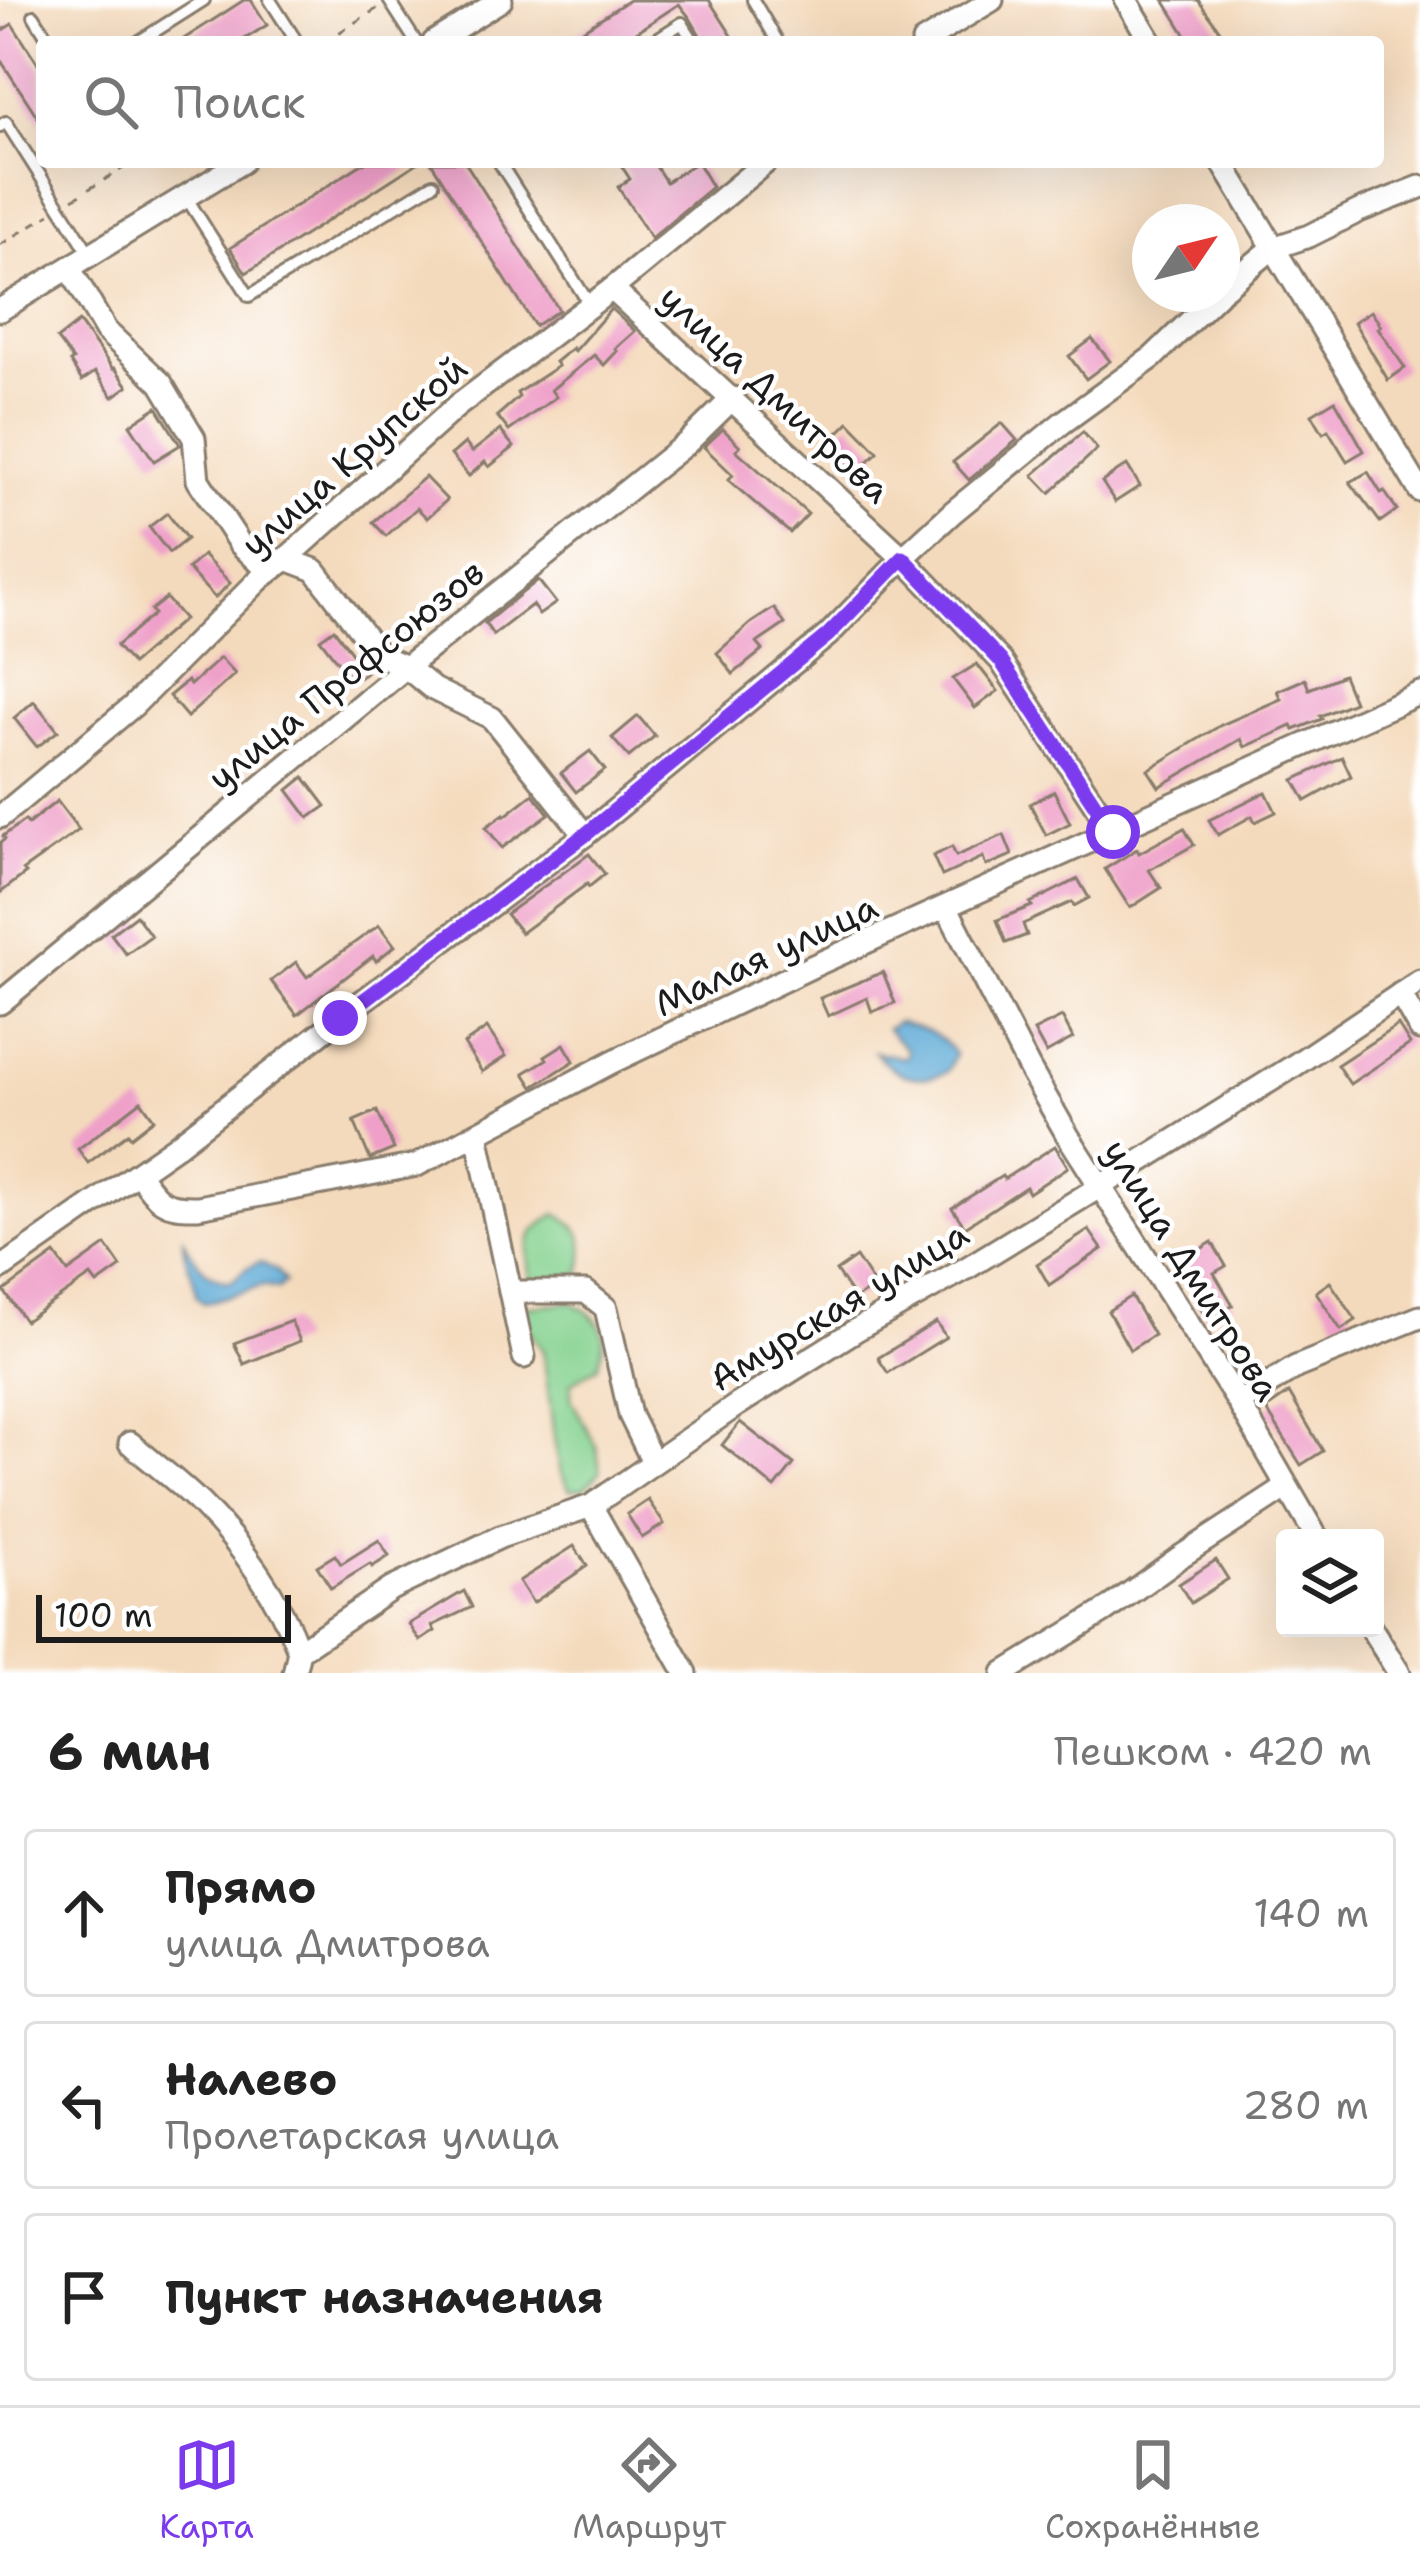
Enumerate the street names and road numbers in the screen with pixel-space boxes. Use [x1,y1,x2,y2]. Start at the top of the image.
street label: улица Дмитрова [649,274,901,514]
street label: улица Крупской [230,344,478,568]
street label: улица Профсоюзов [197,548,495,802]
street label: Малая улица [646,882,886,1028]
street label: улица Дмитрова [1092,1130,1292,1410]
street label: Амурская улица [700,1209,978,1403]

